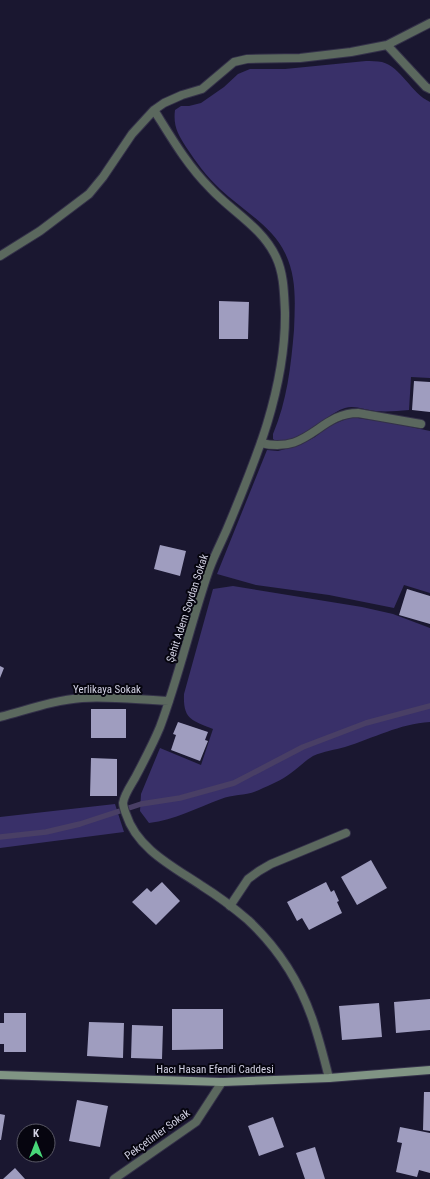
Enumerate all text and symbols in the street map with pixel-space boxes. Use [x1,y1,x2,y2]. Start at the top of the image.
street label: Şehit Adem Soydan Sokak [164,552,211,664]
street label: Yerlikaya Sokak [73,683,141,696]
street label: Hacı Hasan Efendi Caddesi [156,1063,274,1076]
street label: Pekçetinler Sokak [122,1106,192,1162]
north arrow [16,1123,56,1163]
text: K [33,1127,40,1140]

